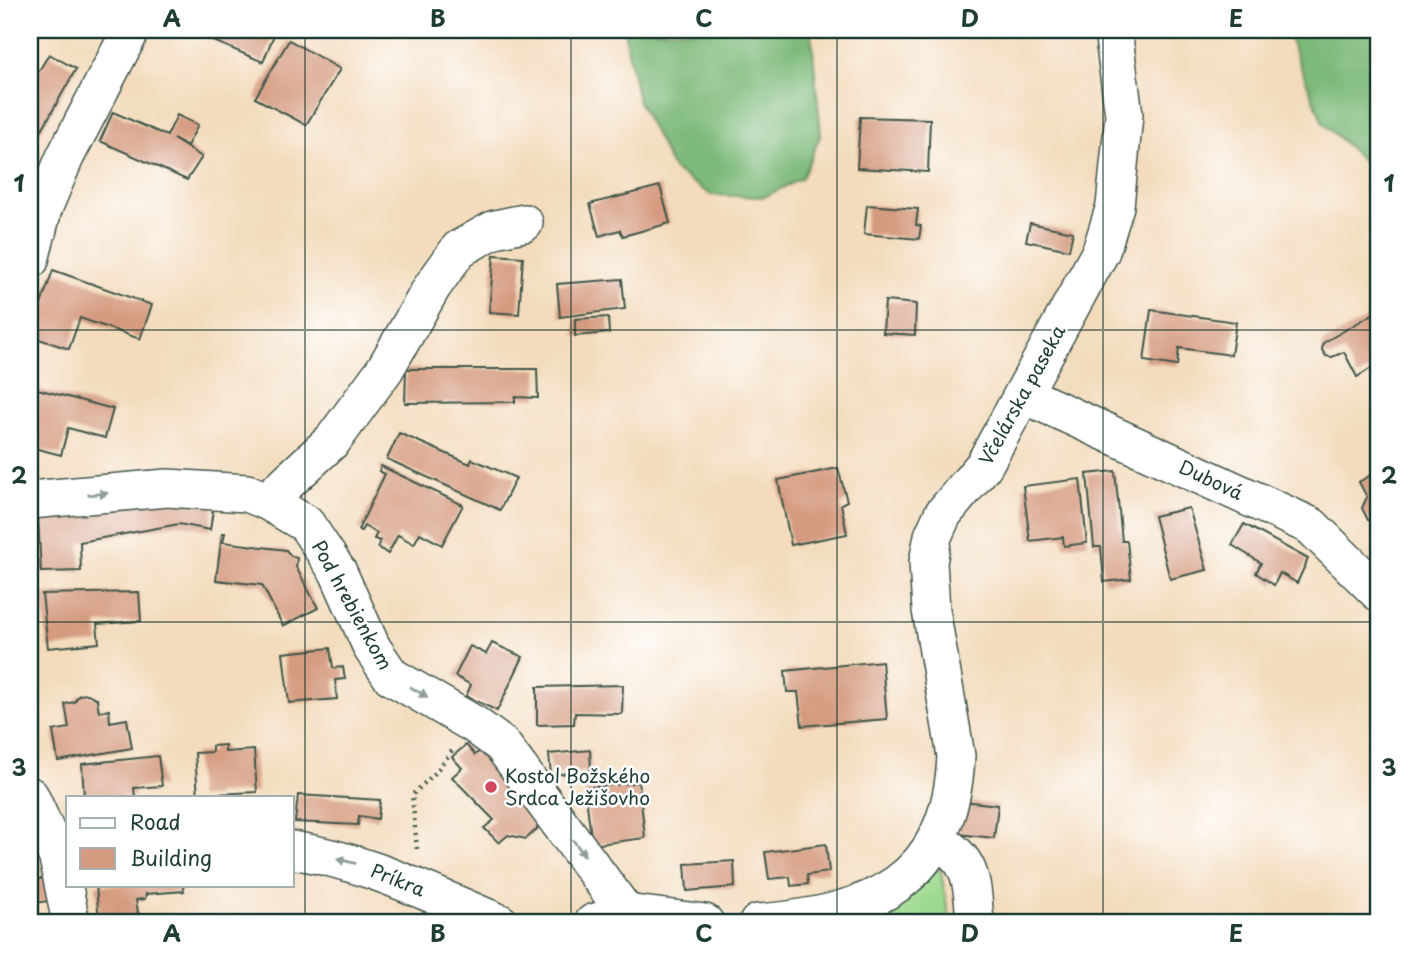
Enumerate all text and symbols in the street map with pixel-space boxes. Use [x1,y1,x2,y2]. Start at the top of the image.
text: A [163,0,181,35]
text: B [430,0,446,35]
text: C [695,0,713,35]
text: D [961,0,979,35]
text: E [1229,0,1243,35]
text: 1 [14,165,25,200]
text: 1 [1384,165,1395,200]
street label: Včelárska paseka [971,319,1071,470]
street label: Dubová [1175,452,1248,506]
text: 2 [11,457,27,492]
text: 2 [1381,457,1397,492]
one-way arrow [87,488,109,499]
street label: Pod hrebienkom [306,535,400,675]
one-way arrow [409,686,428,698]
text: 3 [11,749,27,784]
text: 3 [1381,749,1397,784]
place label: Kostol Božského Srdca Ježišovho [505,761,650,811]
marker: Kostol Božského Srdca Ježišovho [483,779,499,795]
legend [66,796,294,886]
text: Road [130,805,181,837]
one-way arrow [572,839,586,857]
text: Building [130,841,212,873]
one-way arrow [335,855,357,866]
street label: Príkra [367,856,430,903]
text: A [163,915,181,950]
text: B [430,915,446,950]
text: C [695,915,713,950]
text: D [961,915,979,950]
text: E [1229,915,1243,950]

